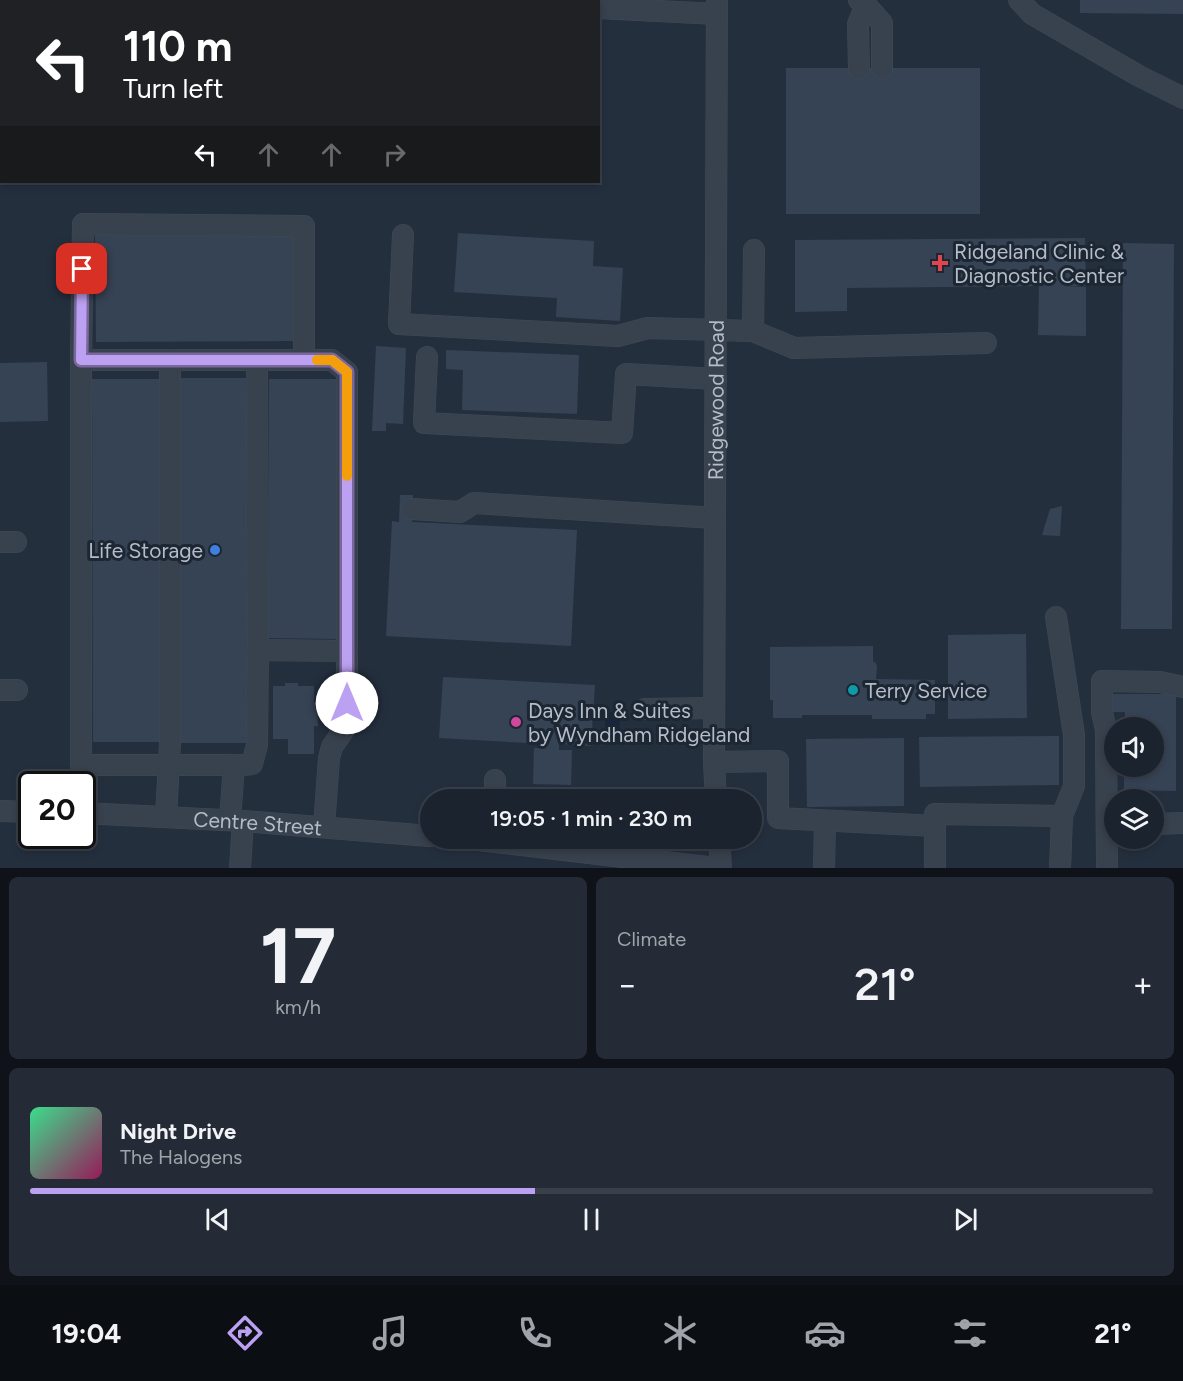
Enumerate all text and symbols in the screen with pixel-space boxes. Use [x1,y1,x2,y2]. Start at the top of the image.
text: 110 m [123,21,232,72]
icon: left [24,24,102,102]
text: Turn left [123,72,223,105]
icon: left [189,138,222,171]
icon: ahead [252,138,285,171]
icon: ahead [315,138,348,171]
icon: right [378,138,411,171]
place label: Ridgeland Clinic & Diagnostic Center [954,239,1124,288]
pin [56,243,107,294]
icon: arrive [65,252,98,285]
marker: Ridgeland Clinic & Diagnostic Center [931,254,949,272]
street label: Ridgewood Road [703,320,728,480]
place label: Life Storage [88,538,203,563]
marker: Life Storage [208,543,222,557]
position arrow [315,671,379,735]
place label: Terry Service [865,678,987,703]
marker: Terry Service [846,683,860,697]
place label: Days Inn & Suites by Wyndham Ridgeland [528,698,750,747]
marker: Days Inn & Suites by Wyndham Ridgeland [509,715,523,729]
map controls [1104,717,1164,849]
button: sound [1104,717,1164,777]
speed limit sign: 20 [18,771,96,849]
button: layers [1104,789,1164,849]
text: 19:05 · 1 min · 230 m [490,805,692,832]
street label: Centre Street [193,806,323,840]
text: 17 [260,909,336,1003]
text: Climate [617,927,686,951]
text: 21° [854,957,916,1011]
text: − [617,965,638,1004]
text: + [1132,965,1153,1004]
text: km/h [275,995,321,1019]
text: Night Drive [120,1118,236,1145]
text: The Halogens [120,1145,242,1169]
icon: previous [201,1203,234,1236]
icon: pause [575,1203,608,1236]
icon: next [949,1203,982,1236]
icon: directions [224,1312,266,1354]
icon: music [369,1312,411,1354]
icon: phone [514,1312,556,1354]
icon: climate [659,1312,701,1354]
icon: car [804,1312,846,1354]
icon: filters [949,1312,991,1354]
text: 19:04 [51,1317,121,1350]
text: 21° [1094,1317,1131,1350]

